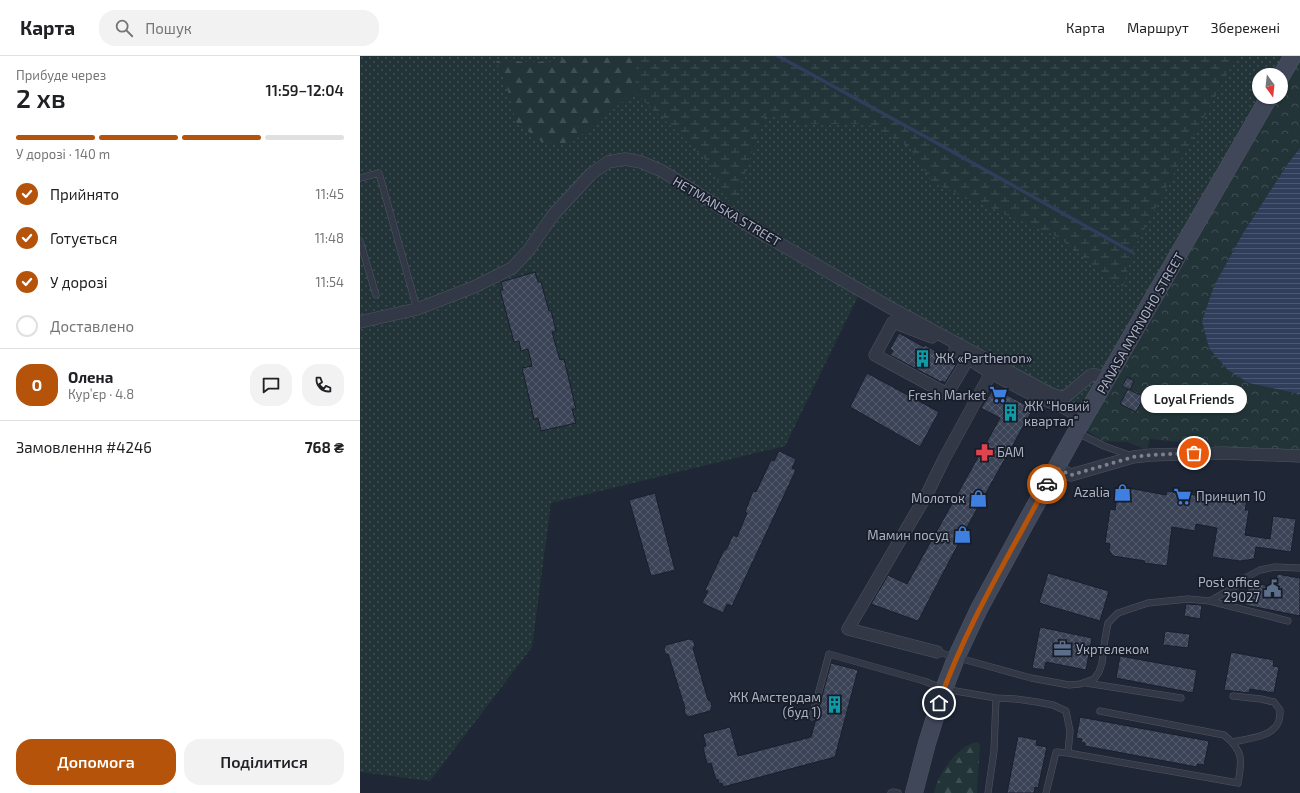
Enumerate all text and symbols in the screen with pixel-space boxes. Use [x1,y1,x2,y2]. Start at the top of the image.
search box [99,10,379,46]
text: Карта [20,16,75,39]
icon: search [113,17,135,39]
text: Пошук [145,19,192,37]
text: Карта [1066,19,1105,36]
text: Маршрут [1127,19,1189,36]
text: Збережені [1211,19,1280,36]
text: Прибуде через [16,67,106,83]
north arrow [1252,68,1288,104]
map controls [1252,68,1288,104]
text: 11:59–12:04 [265,81,344,99]
text: 2 хв [16,82,66,113]
text: У дорозі · 140 m [16,146,110,162]
street label: HETMANSKA STREET [670,173,784,250]
icon: check [16,183,38,205]
text: Прийнято [50,185,119,203]
text: 11:45 [316,186,344,202]
icon: check [16,227,38,249]
text: Готується [50,229,117,247]
text: 11:48 [315,230,344,246]
street label: PANASA MYRNOHO STREET [1093,249,1187,396]
icon: check [16,271,38,293]
text: У дорозі [50,273,108,291]
text: 11:54 [316,274,344,290]
text: Доставлено [50,317,134,335]
building icon: ЖК «Parthenon» [912,348,932,368]
place label: ЖК «Parthenon» [935,350,1032,366]
button: chat [250,364,292,406]
button: phone [302,364,344,406]
text: Олена [68,368,113,386]
text: О [32,376,42,394]
supermarket icon: Fresh Market [989,385,1009,405]
callout: Loyal Friends [1141,385,1247,413]
text: Кур’єр · 4.8 [68,386,134,402]
place label: Fresh Market [908,387,986,403]
text: Loyal Friends [1154,391,1234,407]
place label: ЖК "Новий квартал" [1024,398,1090,429]
building icon: ЖК "Новий квартал" [1001,403,1021,423]
pin [1177,436,1211,470]
text: Замовлення #4246 [16,438,152,456]
text: 768 ₴ [305,438,344,456]
pharmacy icon: БАМ [974,442,994,462]
icon: bag [1183,442,1205,464]
place label: БАМ [997,444,1024,460]
courier [1027,464,1067,504]
icon: car [1036,473,1058,495]
shop icon: Azalia [1113,482,1133,502]
place label: Azalia [1074,484,1110,500]
supermarket icon: Принцип 10 [1173,486,1193,506]
shop icon: Молоток [968,488,988,508]
place label: Принцип 10 [1196,488,1266,504]
place label: Молоток [911,490,965,506]
shop icon: Мамин посуд [952,525,972,545]
place label: Мамин посуд [867,527,949,543]
place label: Post office 29027 [1198,574,1260,605]
public building icon: Post office 29027 [1263,579,1283,599]
office icon: Укртелеком [1053,639,1073,659]
place label: Укртелеком [1076,641,1149,657]
pin [922,686,956,720]
place label: ЖК Амстердам (буд 1) [729,689,821,720]
icon: home [928,692,950,714]
building icon: ЖК Амстердам (буд 1) [824,694,844,714]
button: Допомога [16,739,176,785]
button: Поділитися [184,739,344,785]

